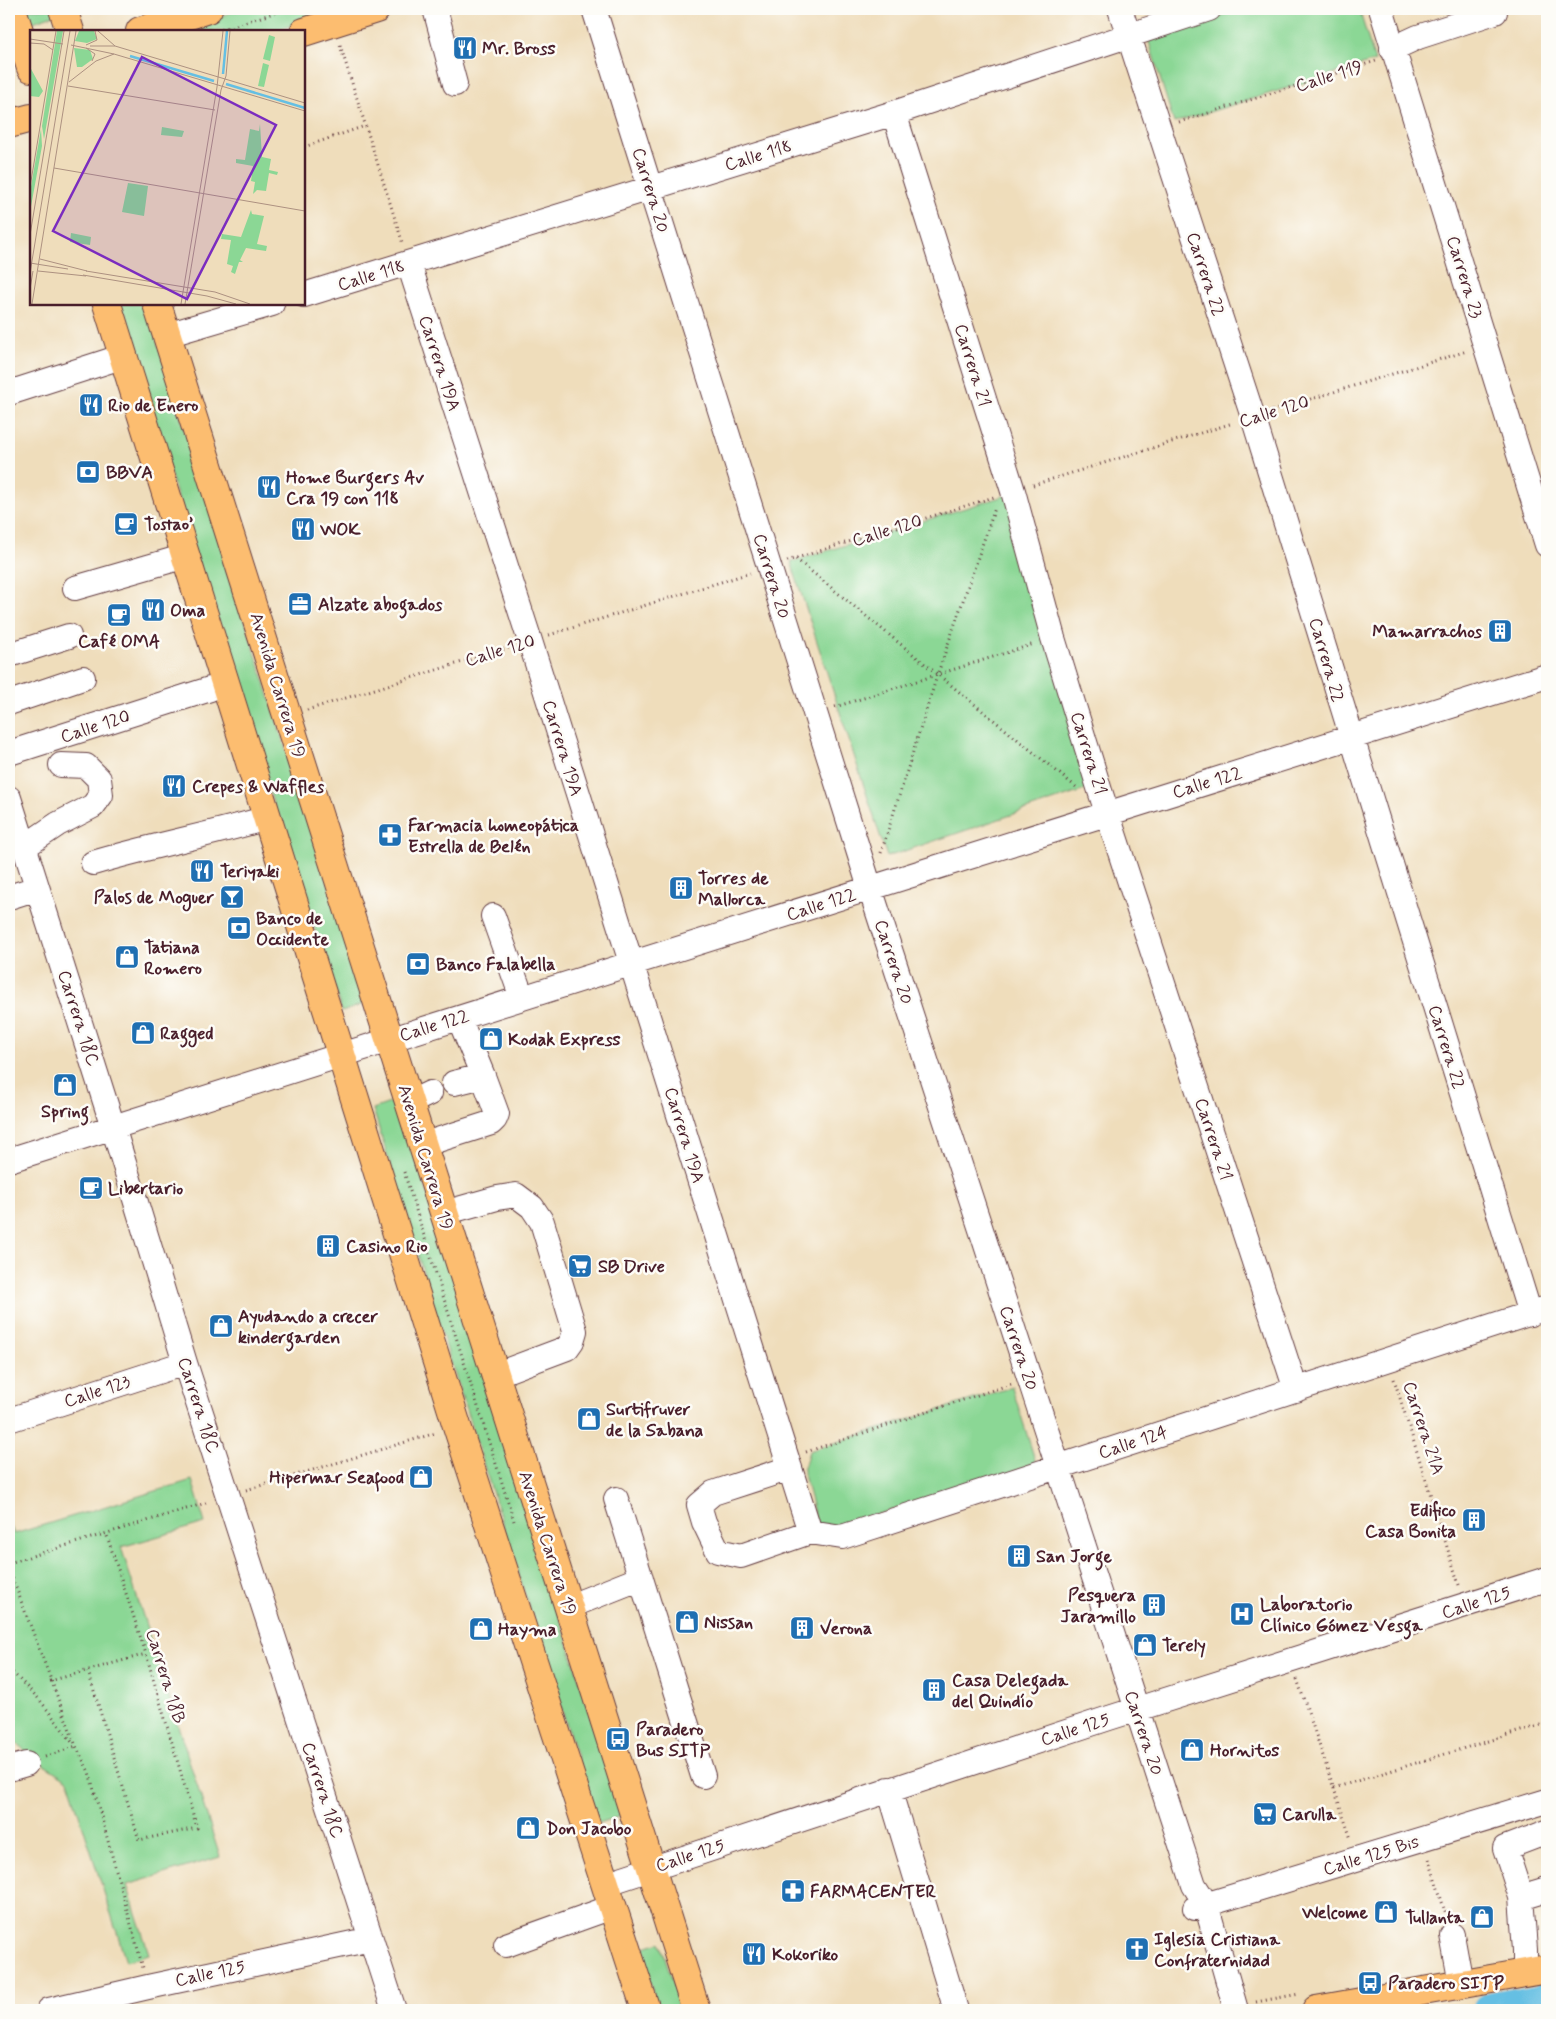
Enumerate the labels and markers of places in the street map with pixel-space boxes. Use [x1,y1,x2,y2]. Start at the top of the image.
restaurant icon: Mr. Bross [452,35,478,61]
place label: Mr. Bross [482,37,556,61]
restaurant icon: Rio de Enero [78,392,104,418]
place label: Rio de Enero [108,394,199,418]
bank icon: BBVA [75,459,101,485]
place label: BBVA [106,461,153,485]
place label: Home Burgers Av Cra 19 con 118 [286,466,424,511]
restaurant icon: Home Burgers Av Cra 19 con 118 [256,474,282,500]
cafe icon: Tostao’ [113,511,139,537]
place label: Tostao’ [144,513,193,537]
restaurant icon: WOK [290,516,316,542]
place label: WOK [319,518,361,542]
office icon: Alzate abogados [287,591,313,617]
place label: Alzate abogados [318,593,442,619]
restaurant icon: Oma [140,597,166,623]
place label: Oma [170,599,205,623]
cafe icon: Café OMA [106,602,132,628]
building icon: Mamarrachos [1487,618,1513,644]
place label: Mamarrachos [1372,620,1482,644]
place label: Café OMA [78,630,160,654]
restaurant icon: Crepes & Waffles [161,773,187,799]
place label: Crepes & Waffles [192,775,324,799]
place label: Farmacia homeopática Estrella de Belén [408,814,579,859]
pharmacy icon: Farmacia homeopática Estrella de Belén [377,822,403,848]
restaurant icon: Teriyaki [189,858,215,884]
place label: Teriyaki [220,860,279,884]
place label: Torres de Mallorca [698,867,769,912]
building icon: Torres de Mallorca [668,875,694,901]
bar icon: Palos de Moguer [219,884,245,910]
place label: Palos de Moguer [94,886,214,912]
place label: Banco de Occidente [256,907,329,952]
bank icon: Banco de Occidente [226,915,252,941]
place label: Tatiana Romero [144,936,202,981]
shop icon: Tatiana Romero [114,944,140,970]
bank icon: Banco Falabella [405,951,431,977]
place label: Banco Falabella [436,953,556,977]
shop icon: Ragged [130,1020,156,1046]
place label: Ragged [160,1022,214,1048]
shop icon: Kodak Express [478,1026,504,1052]
place label: Kodak Express [508,1028,621,1052]
shop icon: Spring [52,1072,78,1098]
place label: Spring [41,1100,89,1126]
cafe icon: Libertario [78,1175,104,1201]
place label: Libertario [108,1177,183,1201]
building icon: Casino Rio [315,1233,341,1259]
place label: Casino Rio [346,1235,428,1259]
supermarket icon: SB Drive [567,1253,593,1279]
place label: SB Drive [598,1255,665,1279]
place label: Ayudando a crecer kindergarden [238,1305,378,1352]
shop icon: Ayudando a crecer kindergarden [208,1313,234,1339]
place label: Surtifruver de la Sabana [606,1398,704,1443]
shop icon: Surtifruver de la Sabana [576,1406,602,1432]
shop icon: Hipermar Seafood [408,1464,434,1490]
place label: Hipermar Seafood [269,1466,404,1492]
place label: Edifico Casa Bonita [1365,1499,1456,1544]
building icon: Edifico Casa Bonita [1461,1507,1487,1533]
building icon: San Jorge [1006,1543,1032,1569]
place label: San Jorge [1036,1545,1112,1571]
place label: Pesquera Jaramillo [1060,1584,1136,1629]
building icon: Pesquera Jaramillo [1141,1592,1167,1618]
place label: Laboratorio Clínico Gómez Vesga [1260,1593,1424,1640]
hospital icon: Laboratorio Clínico Gómez Vesga [1229,1601,1255,1627]
shop icon: Nissan [674,1609,700,1635]
place label: Nissan [704,1611,753,1635]
building icon: Verona [789,1615,815,1641]
shop icon: Hayma [468,1616,494,1642]
place label: Verona [820,1617,872,1641]
place label: Hayma [498,1618,557,1642]
shop icon: Terely [1132,1632,1158,1658]
place label: Terely [1162,1634,1206,1658]
place label: Casa Delegada del Quindío [952,1669,1069,1714]
building icon: Casa Delegada del Quindío [921,1677,947,1703]
place label: Paradero Bus SITP [636,1718,711,1763]
bus stop icon: Paradero Bus SITP [605,1726,631,1752]
shop icon: Hornitos [1179,1737,1205,1763]
place label: Hornitos [1210,1739,1279,1763]
supermarket icon: Carulla [1252,1801,1278,1827]
place label: Carulla [1282,1803,1337,1827]
shop icon: Don Jacobo [515,1815,541,1841]
place label: Don Jacobo [546,1817,632,1841]
pharmacy icon: FARMACENTER [780,1878,806,1904]
place label: FARMACENTER [810,1880,936,1904]
shop icon: Welcome [1373,1899,1399,1925]
place label: Welcome [1301,1901,1369,1925]
shop icon: Tullanta [1469,1904,1495,1930]
place label: Tullanta [1405,1906,1465,1930]
place label: Iglesia Cristiana Confraternidad [1154,1928,1281,1973]
church icon: Iglesia Cristiana Confraternidad [1124,1936,1150,1962]
restaurant icon: Kokoriko [741,1941,767,1967]
place label: Kokoriko [772,1943,839,1967]
bus stop icon: Paradero SITP [1357,1970,1383,1996]
place label: Paradero SITP [1388,1972,1504,1996]

